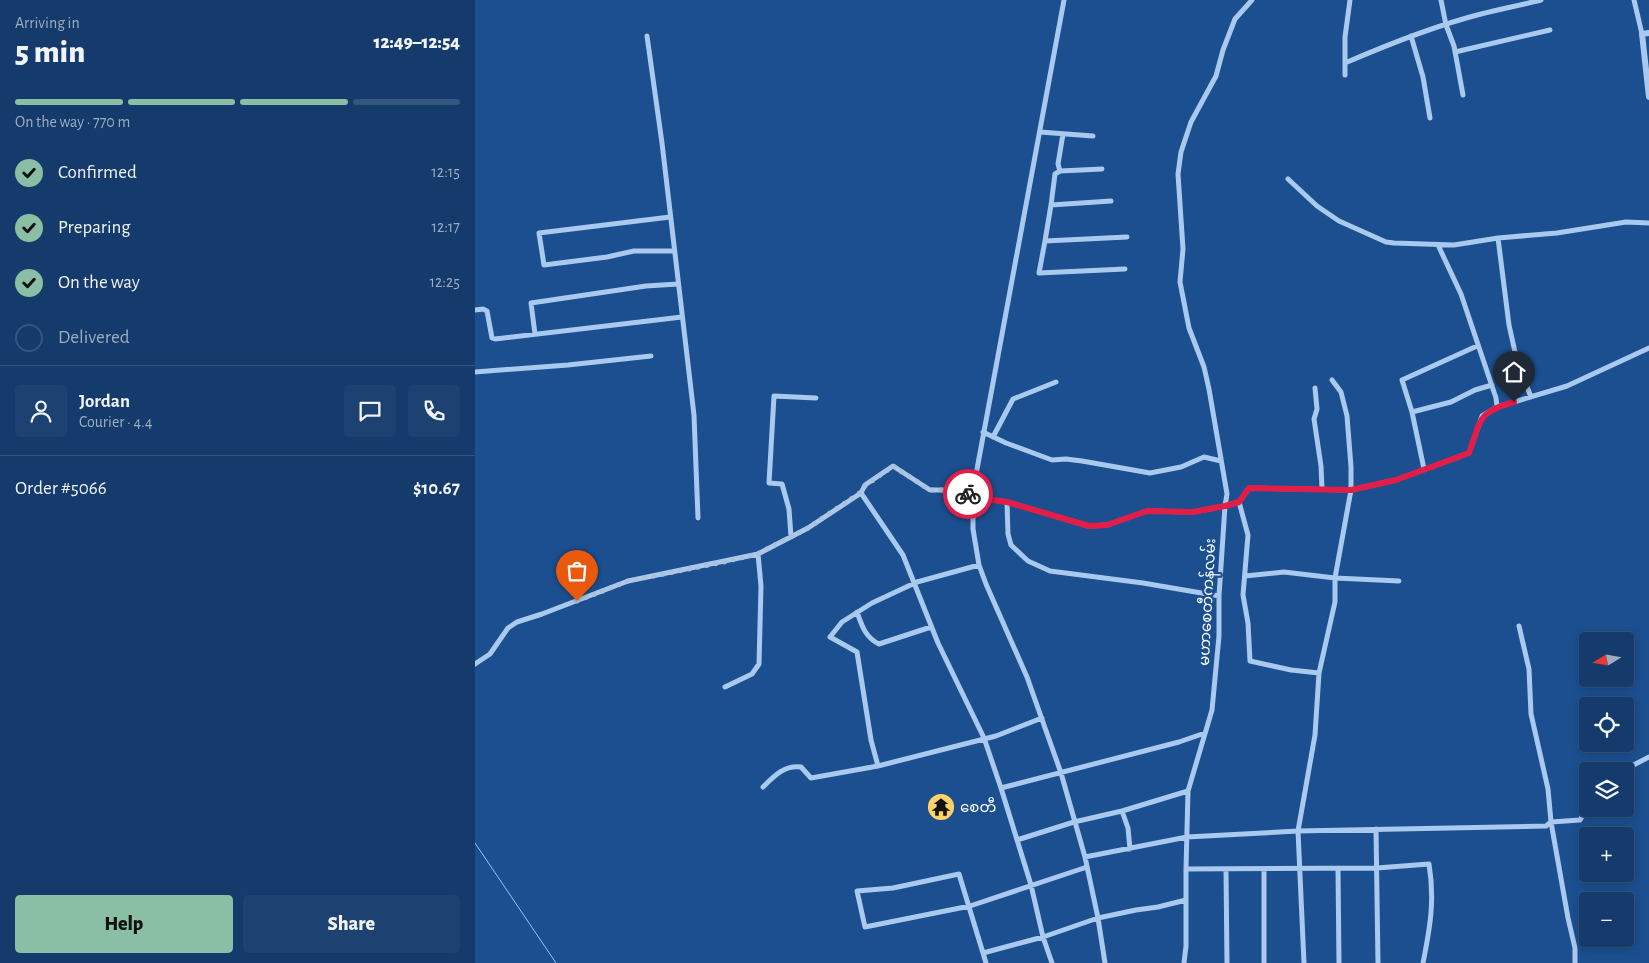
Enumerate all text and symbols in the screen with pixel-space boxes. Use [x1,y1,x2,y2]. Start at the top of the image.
text: Arriving in [15,15,80,31]
text: 12:49–12:54 [373,33,460,52]
text: 5 min [15,36,85,68]
text: On the way · 770 m [15,114,130,130]
icon: check [15,159,43,187]
text: Confirmed [58,163,137,182]
text: 12:15 [431,164,460,180]
icon: check [15,214,43,242]
text: Preparing [58,218,131,237]
text: 12:17 [431,219,460,235]
icon: check [15,269,43,297]
text: On the way [58,273,140,292]
text: 12:25 [430,274,460,290]
text: Delivered [58,328,130,347]
pin [1493,351,1535,402]
icon: home [1500,358,1528,386]
button: person [15,385,67,437]
button: chat [344,385,396,437]
button: phone [408,385,460,437]
text: Jordan [79,392,130,411]
text: Courier · 4.4 [79,414,152,430]
courier [943,469,993,519]
text: Order #5066 [15,479,107,498]
text: $10.67 [413,479,460,498]
icon: bike [954,480,982,508]
street label: မဟာစေတီကန်လမ်း [1194,538,1222,666]
pin [556,550,598,601]
icon: bag [563,557,591,585]
north arrow [1579,632,1634,688]
map controls [1579,632,1634,947]
button: locate [1579,697,1634,752]
button: layers [1579,762,1634,817]
temple icon: စေတီ [926,792,956,822]
place label: စေတီ [960,797,996,815]
button: + [1579,827,1634,882]
button: − [1579,892,1634,947]
button: Help [15,895,233,953]
button: Share [243,895,460,953]

